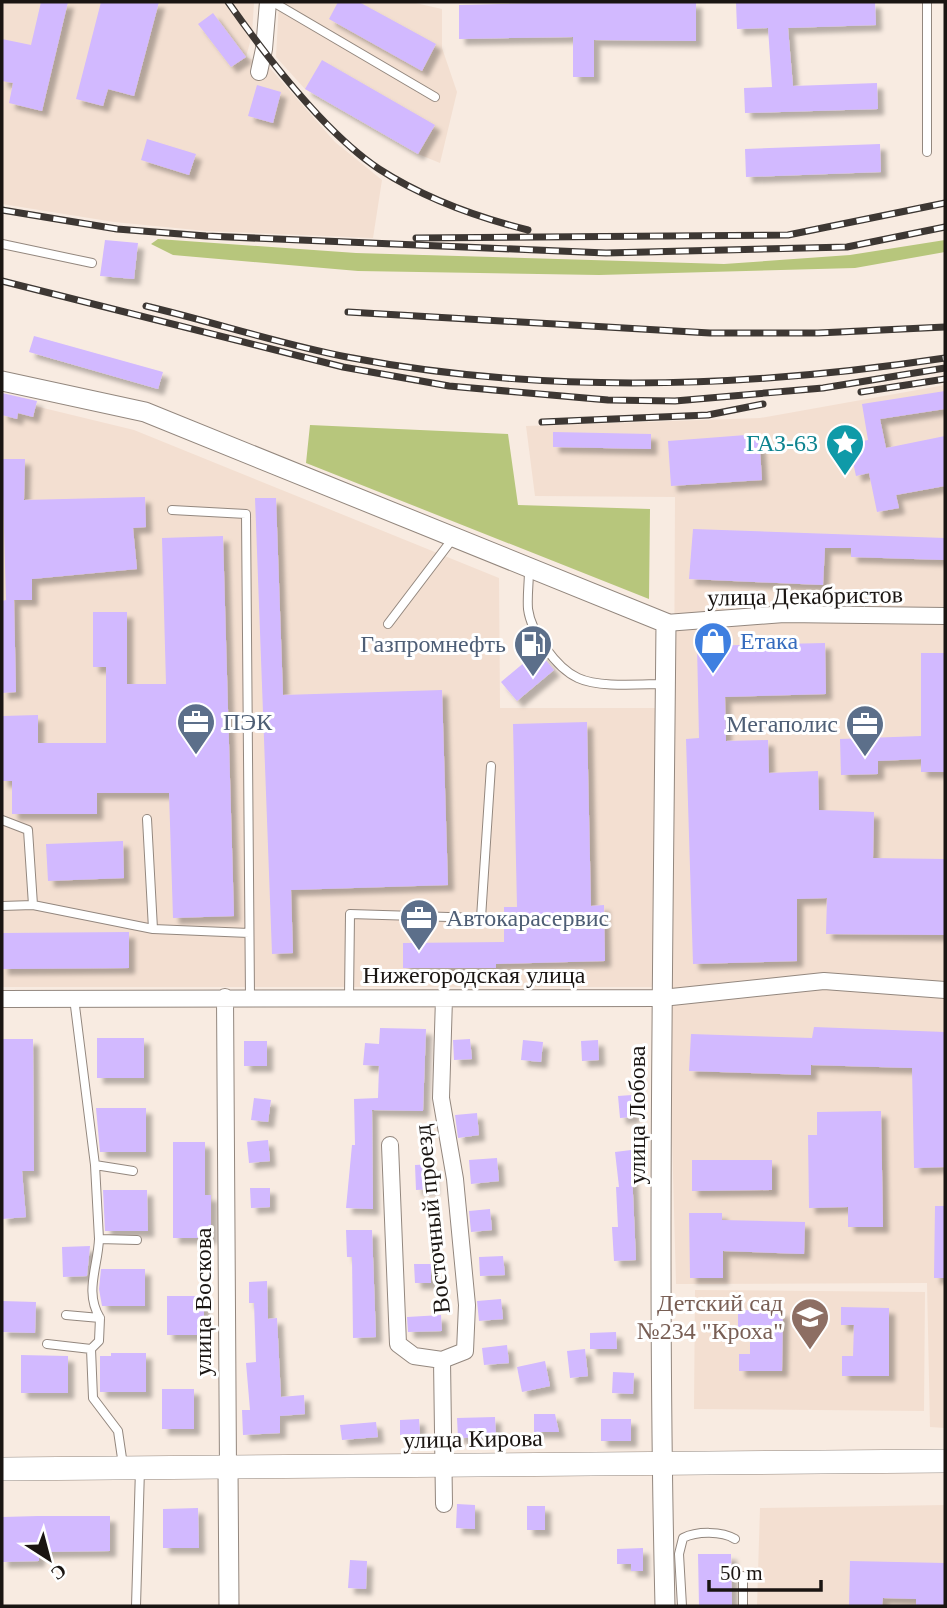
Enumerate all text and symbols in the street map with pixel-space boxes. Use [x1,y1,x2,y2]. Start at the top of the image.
place icon: ГАЗ-63 [824,422,866,477]
place label: ГАЗ-63 [746,430,818,456]
street label: улица Декабристов [707,581,903,611]
shop icon: Етака [692,620,734,675]
fuel station icon: Газпромнефть [512,623,554,678]
place label: Етака [740,628,798,654]
place label: Газпромнефть [360,631,506,657]
office icon: ПЭК [175,701,217,756]
office icon: Мегаполис [844,703,886,758]
place label: ПЭК [223,709,273,735]
place label: Мегаполис [726,711,838,737]
office icon: Автокарасервис [398,897,440,952]
place label: Автокарасервис [446,905,609,931]
street label: Нижегородская улица [363,962,586,988]
street label: улица Лобова [624,1045,650,1184]
street label: Восточный проезд [409,1123,455,1315]
street label: улица Воскова [190,1227,216,1376]
place label: Детский сад №234 "Кроха" [637,1290,783,1344]
school or university icon: Детский сад №234 "Кроха" [789,1296,831,1351]
street label: улица Кирова [403,1425,543,1453]
north arrow [14,1524,84,1594]
scale bar [709,1548,821,1592]
text: С [47,1560,70,1585]
text: 50 m [720,1561,763,1585]

